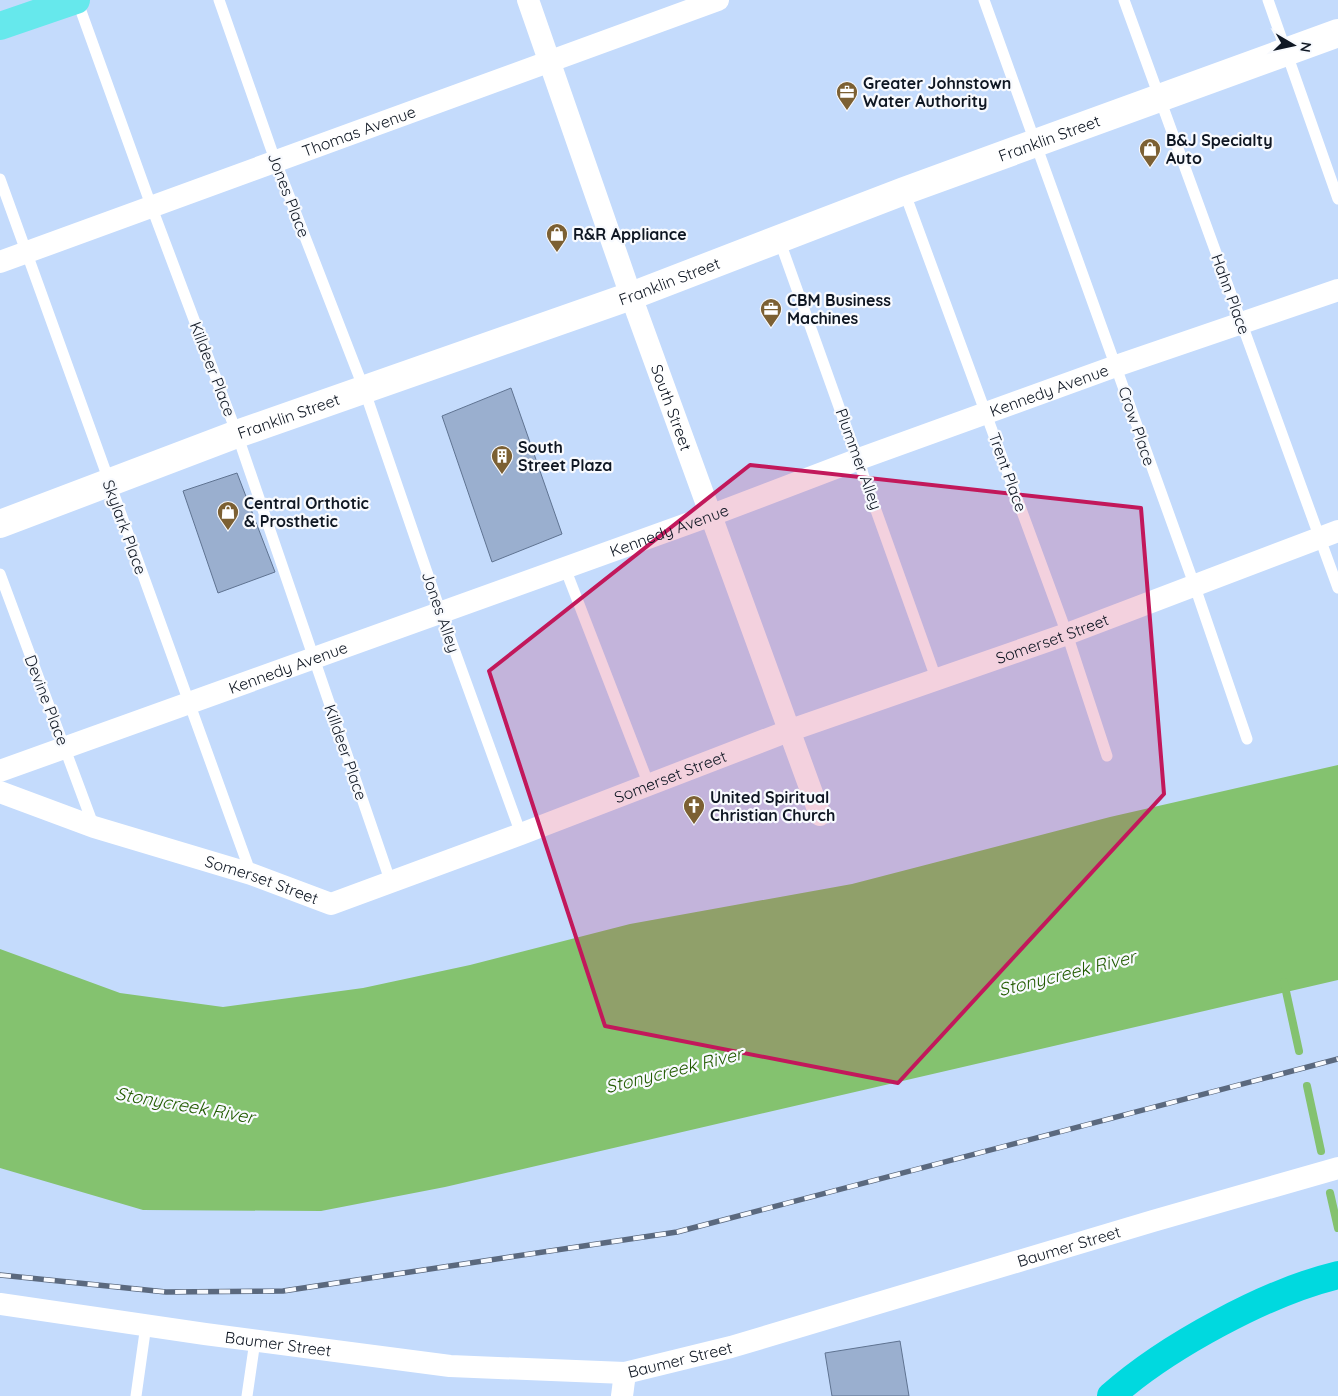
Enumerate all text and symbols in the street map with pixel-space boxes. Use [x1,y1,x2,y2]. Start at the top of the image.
north arrow [1268,20,1318,70]
text: N [1296,41,1316,54]
place label: Greater Johnstown Water Authority [863,73,1011,111]
office icon: Greater Johnstown Water Authority [835,80,859,111]
street label: Thomas Avenue [299,101,418,161]
street label: Franklin Street [996,110,1103,166]
place label: B&J Specialty Auto [1166,130,1273,168]
shop icon: B&J Specialty Auto [1138,137,1162,168]
street label: Jones Place [264,150,314,240]
shop icon: R&R Appliance [545,222,569,253]
place label: R&R Appliance [573,224,687,244]
street label: Hahn Place [1207,251,1255,337]
street label: Franklin Street [616,253,723,310]
place label: CBM Business Machines [787,290,891,328]
office icon: CBM Business Machines [759,297,783,328]
street label: Killdeer Place [186,319,240,419]
street label: Kennedy Avenue [987,360,1111,421]
street label: South Street [647,362,696,453]
street label: Crow Place [1114,384,1160,468]
street label: Franklin Street [235,389,342,443]
street label: Plummer Alley [831,405,887,513]
street label: Trent Place [984,430,1032,514]
place label: South Street Plaza [518,437,612,475]
building icon: South Street Plaza [490,444,514,475]
street label: Skylark Place [99,477,151,577]
place label: Central Orthotic & Prosthetic [244,493,369,531]
shop icon: Central Orthotic & Prosthetic [216,500,240,531]
street label: Kennedy Avenue [607,500,731,561]
street label: Jones Alley [418,569,464,655]
street label: Somerset Street [993,609,1111,668]
street label: Kennedy Avenue [226,637,350,698]
street label: Devine Place [21,652,73,748]
street label: Killdeer Place [320,701,372,803]
street label: Somerset Street [611,746,729,807]
place label: United Spiritual Christian Church [710,787,835,825]
church icon: United Spiritual Christian Church [682,794,706,825]
street label: Somerset Street [203,851,321,908]
water label: Stonycreek River [996,944,1140,1001]
water label: Stonycreek River [603,1041,747,1098]
water label: Stonycreek River [114,1081,258,1129]
street label: Baumer Street [1015,1221,1123,1271]
street label: Baumer Street [224,1327,333,1360]
street label: Baumer Street [626,1337,734,1382]

